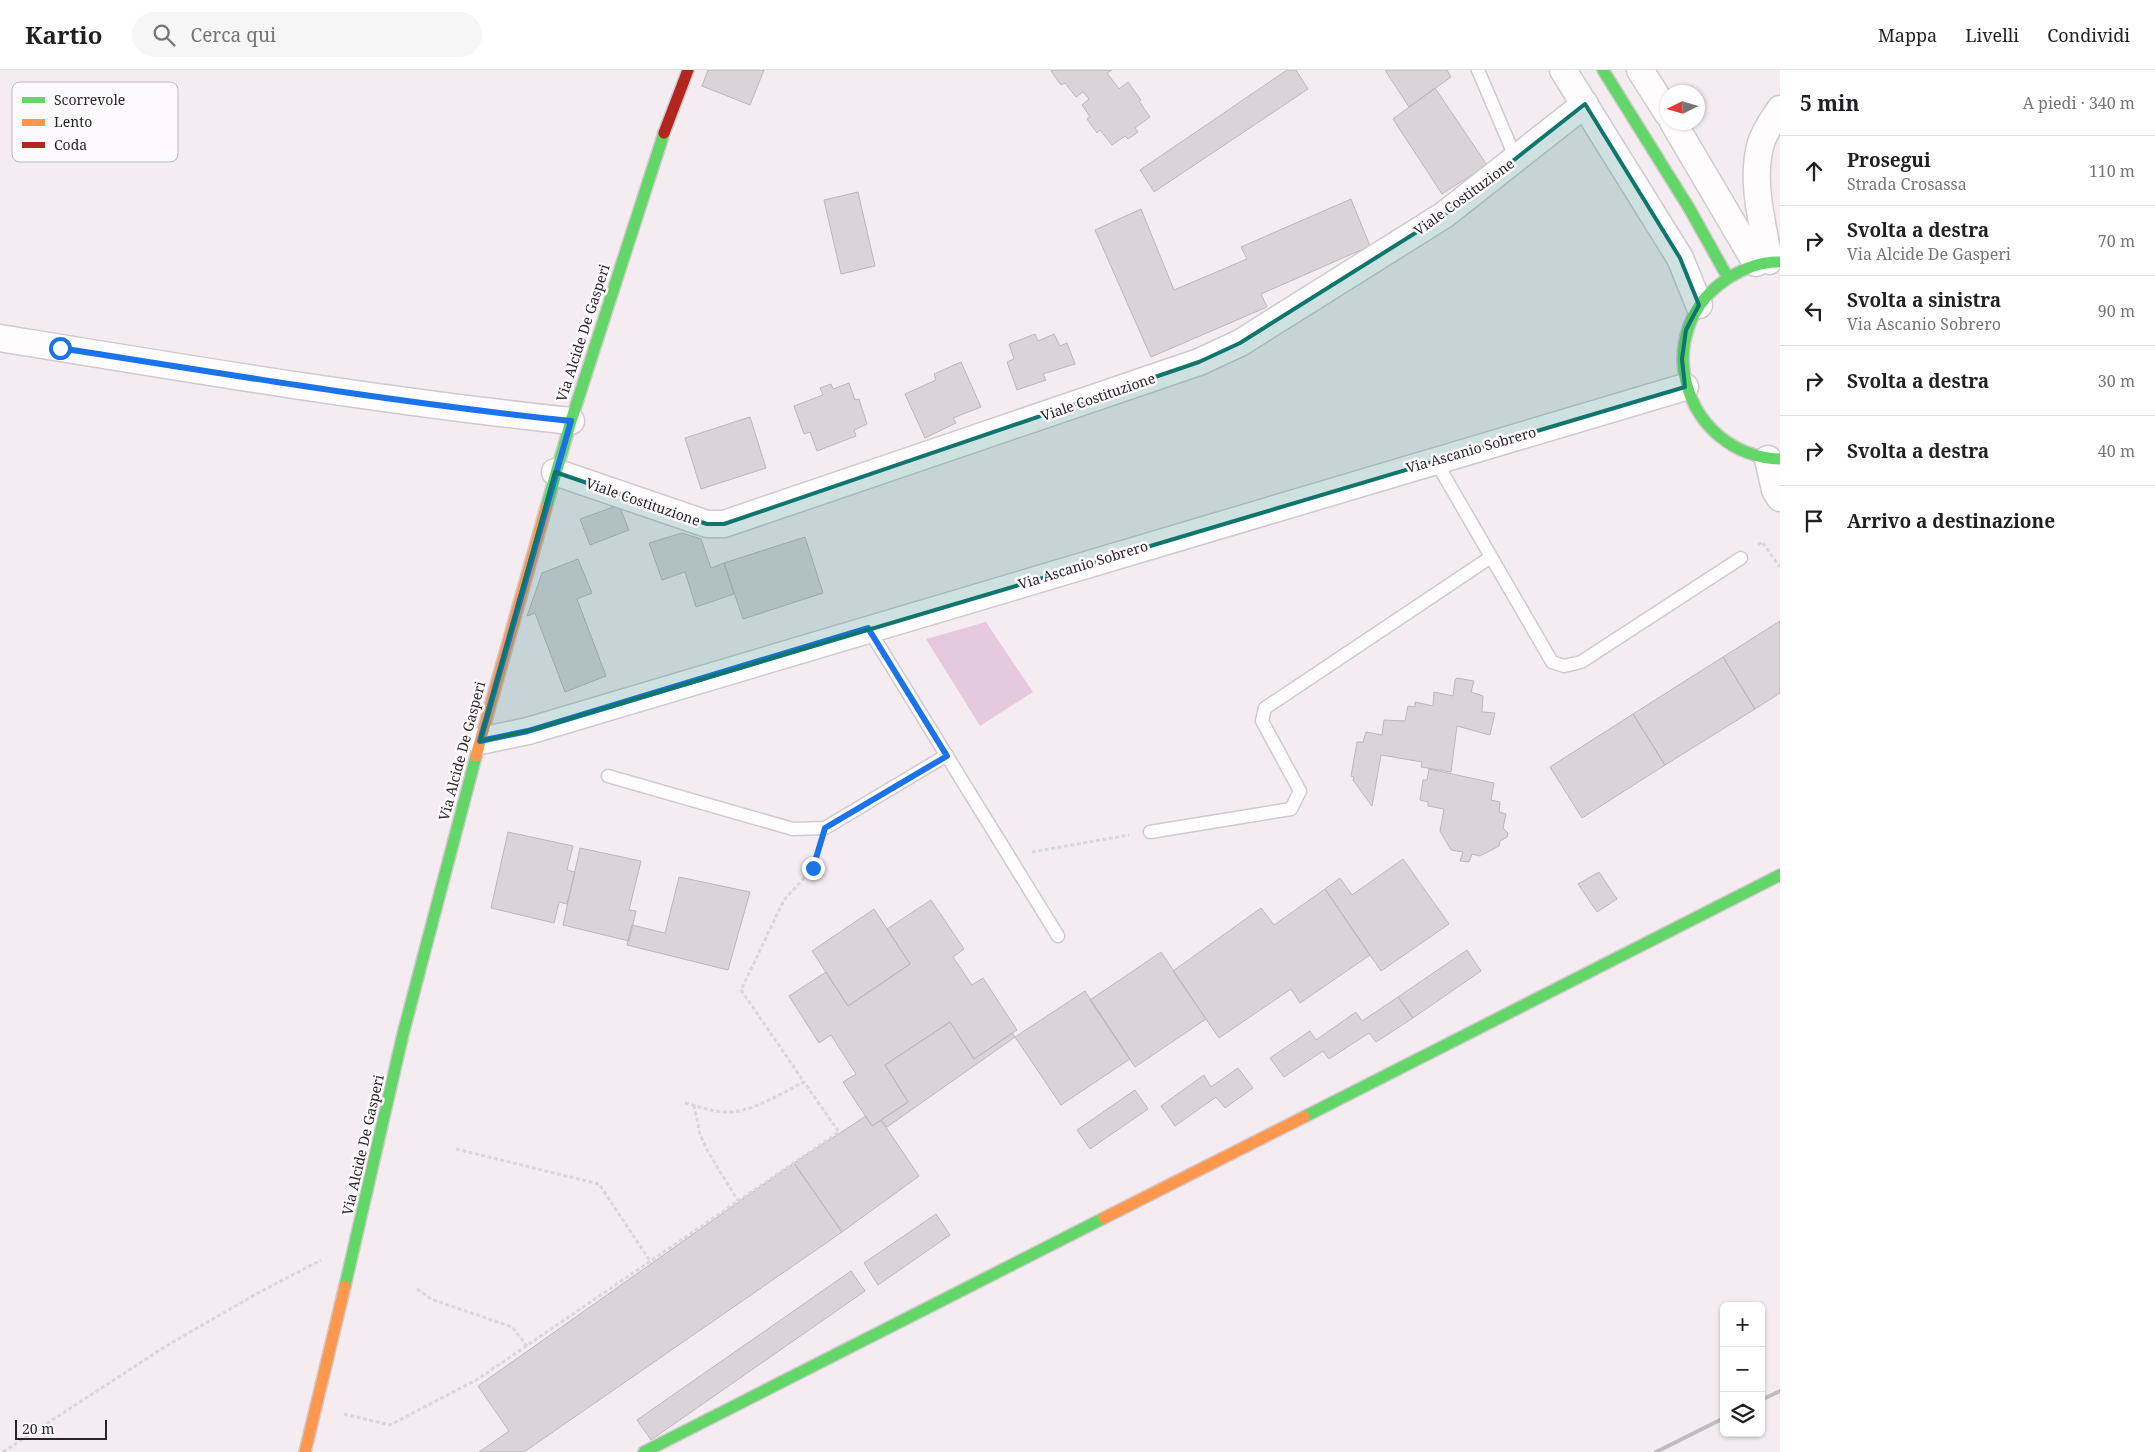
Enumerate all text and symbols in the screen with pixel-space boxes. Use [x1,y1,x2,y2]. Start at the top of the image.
search box [132,12,482,57]
text: Kartio [25,18,102,51]
icon: search [150,21,178,49]
text: Cerca qui [190,22,276,48]
text: Mappa [1878,23,1937,47]
text: Livelli [1965,23,2019,47]
text: Condividi [2047,23,2130,47]
legend [12,82,178,162]
north arrow [1660,85,1705,130]
text: 5 min [1800,89,1859,117]
text: Scorrevole [54,90,125,109]
text: A piedi · 340 m [2023,92,2135,114]
text: Lento [54,112,92,131]
text: Coda [54,135,87,154]
text: Prosegui [1847,147,1931,173]
street label: Viale Costituzione [1410,154,1518,239]
icon: ahead [1800,157,1828,185]
text: 110 m [2089,160,2135,182]
text: Strada Crosassa [1847,173,1967,195]
text: Svolta a destra [1847,217,1989,243]
icon: right [1800,227,1828,255]
text: 70 m [2098,230,2135,252]
text: Via Alcide De Gasperi [1847,243,2011,265]
street label: Via Alcide De Gasperi [551,261,614,404]
text: Svolta a sinistra [1847,287,2001,313]
icon: left [1800,297,1828,325]
text: 90 m [2098,300,2135,322]
text: Via Ascanio Sobrero [1847,313,2001,335]
route start [49,337,72,360]
icon: right [1800,367,1828,395]
street label: Viale Costituzione [1038,368,1158,425]
text: Svolta a destra [1847,368,1989,394]
text: 30 m [2098,370,2135,392]
street label: Via Ascanio Sobrero [1404,422,1538,477]
icon: right [1800,437,1828,465]
text: Svolta a destra [1847,438,1989,464]
text: 40 m [2098,440,2135,462]
street label: Viale Costituzione [583,473,703,530]
icon: arrive [1800,507,1828,535]
text: Arrivo a destinazione [1847,508,2055,534]
street label: Via Ascanio Sobrero [1016,536,1150,593]
street label: Via Alcide De Gasperi [434,679,489,823]
route end [802,857,825,880]
street label: Via Alcide De Gasperi [337,1072,388,1217]
map controls [1720,1302,1765,1437]
button: + [1720,1302,1765,1347]
button: − [1720,1347,1765,1392]
button: layers [1720,1392,1765,1437]
scale bar [15,1417,108,1440]
text: 20 m [22,1419,55,1438]

